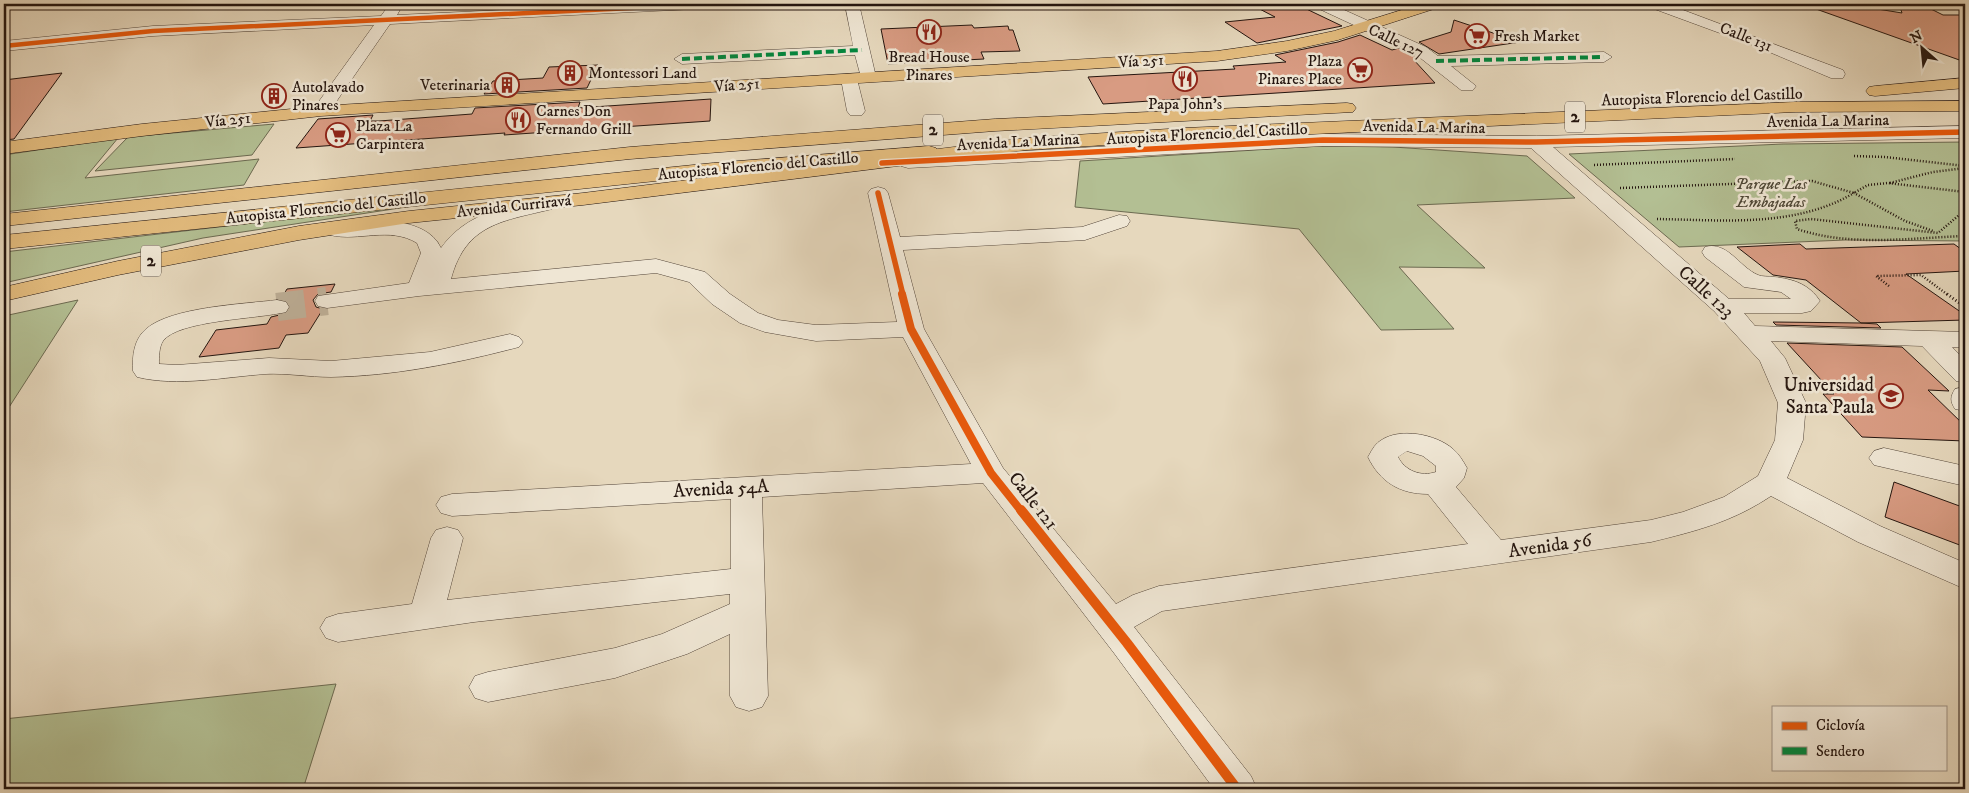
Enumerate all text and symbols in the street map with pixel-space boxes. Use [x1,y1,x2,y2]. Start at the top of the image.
street label: Calle 131 [1717,18,1775,56]
restaurant icon: Bread House Pinares [916,19,942,45]
street label: Calle 127 [1365,20,1427,62]
north arrow [1896,22,1946,72]
supermarket icon: Fresh Market [1464,23,1490,49]
place label: Fresh Market [1494,26,1580,46]
text: N [1907,26,1926,48]
place label: Bread House Pinares [888,47,970,85]
street label: Vía 251 [1117,50,1164,72]
place label: Plaza Pinares Place [1258,51,1342,89]
supermarket icon: Plaza Pinares Place [1347,57,1373,83]
building icon: Montessori Land [557,60,583,86]
place label: Montessori Land [588,63,697,83]
restaurant icon: Papa John's [1172,66,1198,92]
building icon: Veterinaria [494,72,520,98]
street label: Vía 251 [713,73,761,97]
place label: Veterinaria [419,75,490,95]
place label: Autolavado Pinares [292,77,364,115]
building icon: Autolavado Pinares [261,83,287,109]
street label: Autopista Florencio del Castillo [1601,83,1803,111]
place label: Papa John's [1148,94,1222,114]
place label: Carnes Don Fernando Grill [536,101,632,139]
road number: 2 [1565,101,1585,132]
restaurant icon: Carnes Don Fernando Grill [505,107,531,133]
street label: Vía 251 [203,108,252,132]
street label: Avenida La Marina [1767,110,1890,132]
road number: 2 [923,114,943,146]
place label: Plaza La Carpintera [356,116,425,154]
street label: Avenida La Marina [1363,116,1486,138]
street label: Autopista Florencio del Castillo [1106,119,1308,149]
supermarket icon: Plaza La Carpintera [325,122,351,148]
street label: Avenida La Marina [956,129,1080,155]
street label: Autopista Florencio del Castillo [657,147,859,185]
park label: Parque Las Embajadas [1735,174,1808,212]
street label: Autopista Florencio del Castillo [225,188,427,228]
street label: Avenida Curriravá [456,190,572,222]
road number: 2 [141,246,161,276]
street label: Calle 123 [1673,261,1739,323]
place label: Universidad Santa Paula [1783,374,1875,419]
school or university icon: Universidad Santa Paula [1878,383,1904,409]
street label: Calle 121 [1003,467,1063,535]
street label: Avenida 54A [673,475,770,503]
street label: Avenida 56 [1507,529,1594,563]
legend [1772,706,1946,770]
text: Ciclovía [1816,716,1865,735]
text: Sendero [1816,742,1864,761]

